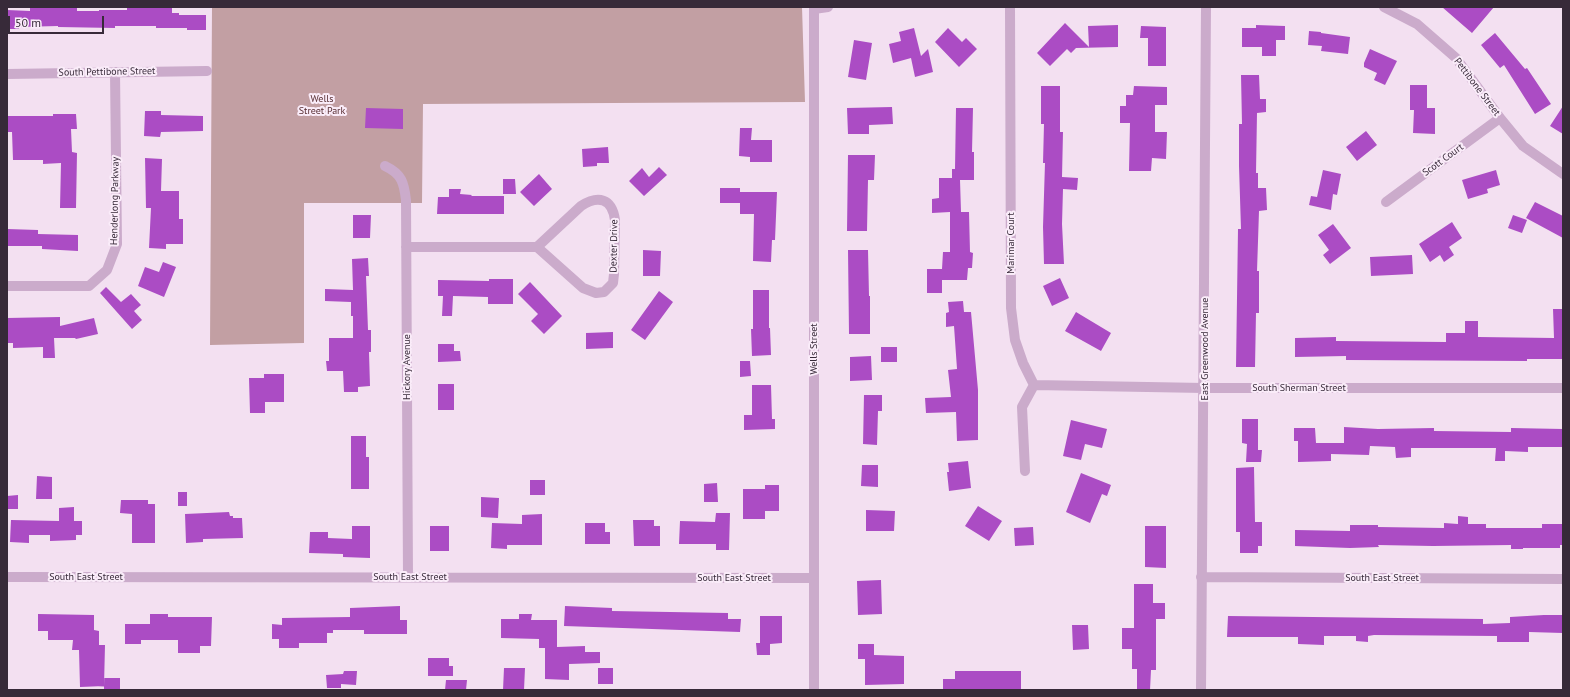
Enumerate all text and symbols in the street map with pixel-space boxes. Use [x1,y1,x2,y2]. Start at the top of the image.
scale bar [10,8,106,34]
text: 50 m [15,15,41,30]
street label: Pettibone Street [1451,56,1503,118]
street label: South Pettibone Street [58,65,156,79]
park label: Wells Street Park [299,93,345,116]
street label: Scott Court [1420,141,1466,179]
street label: Henderlong Parkway [108,157,122,245]
street label: Marimar Court [1005,212,1017,274]
street label: Dexter Drive [608,219,620,273]
street label: East Greenwood Avenue [1199,298,1211,400]
street label: Wells Street [808,323,820,375]
street label: Hickory Avenue [401,334,413,400]
street label: South Sherman Street [1252,382,1346,394]
street label: South East Street [49,571,123,583]
street label: South East Street [373,571,447,583]
street label: South East Street [697,572,771,584]
street label: South East Street [1345,572,1419,584]

